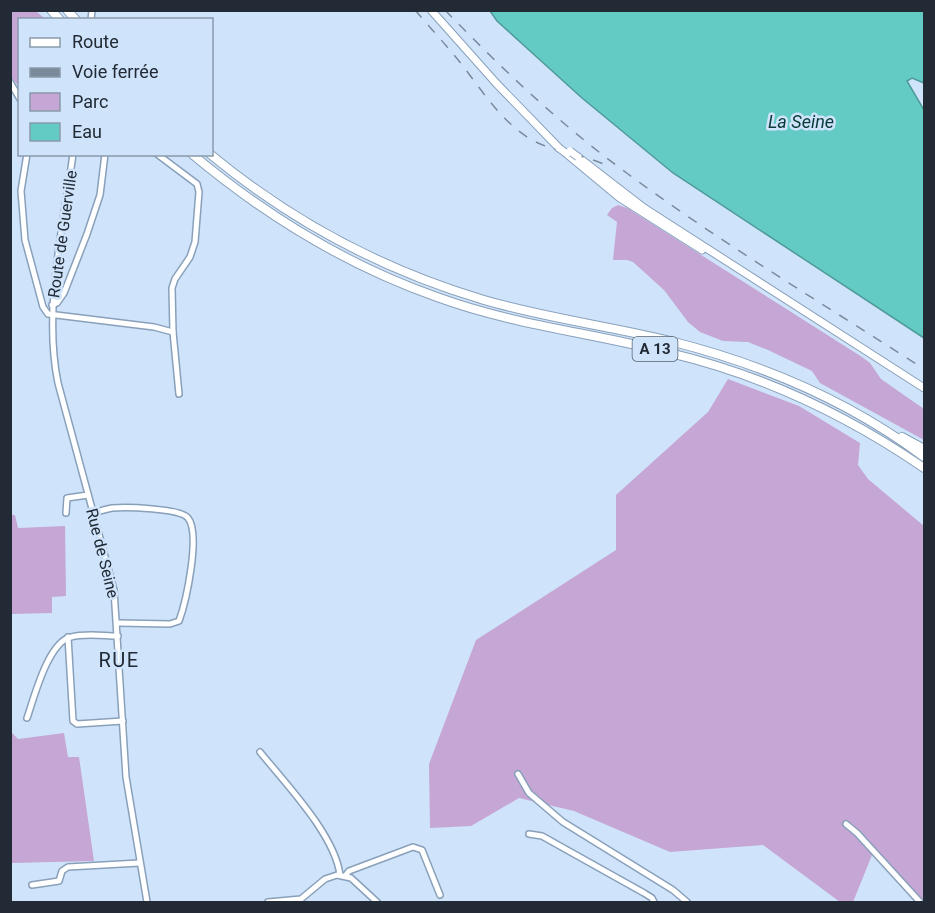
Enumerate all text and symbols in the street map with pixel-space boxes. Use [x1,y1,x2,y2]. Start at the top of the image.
legend [18,18,213,156]
text: Route [72,31,119,52]
text: Voie ferrée [72,61,158,82]
text: Parc [72,91,108,112]
water label: La Seine [768,111,834,132]
text: Eau [72,121,102,142]
street label: Route de Guerville [44,169,81,299]
road number: A 13 [632,337,678,361]
street label: Rue de Seine [82,506,123,600]
district label: RUE [98,648,140,672]

